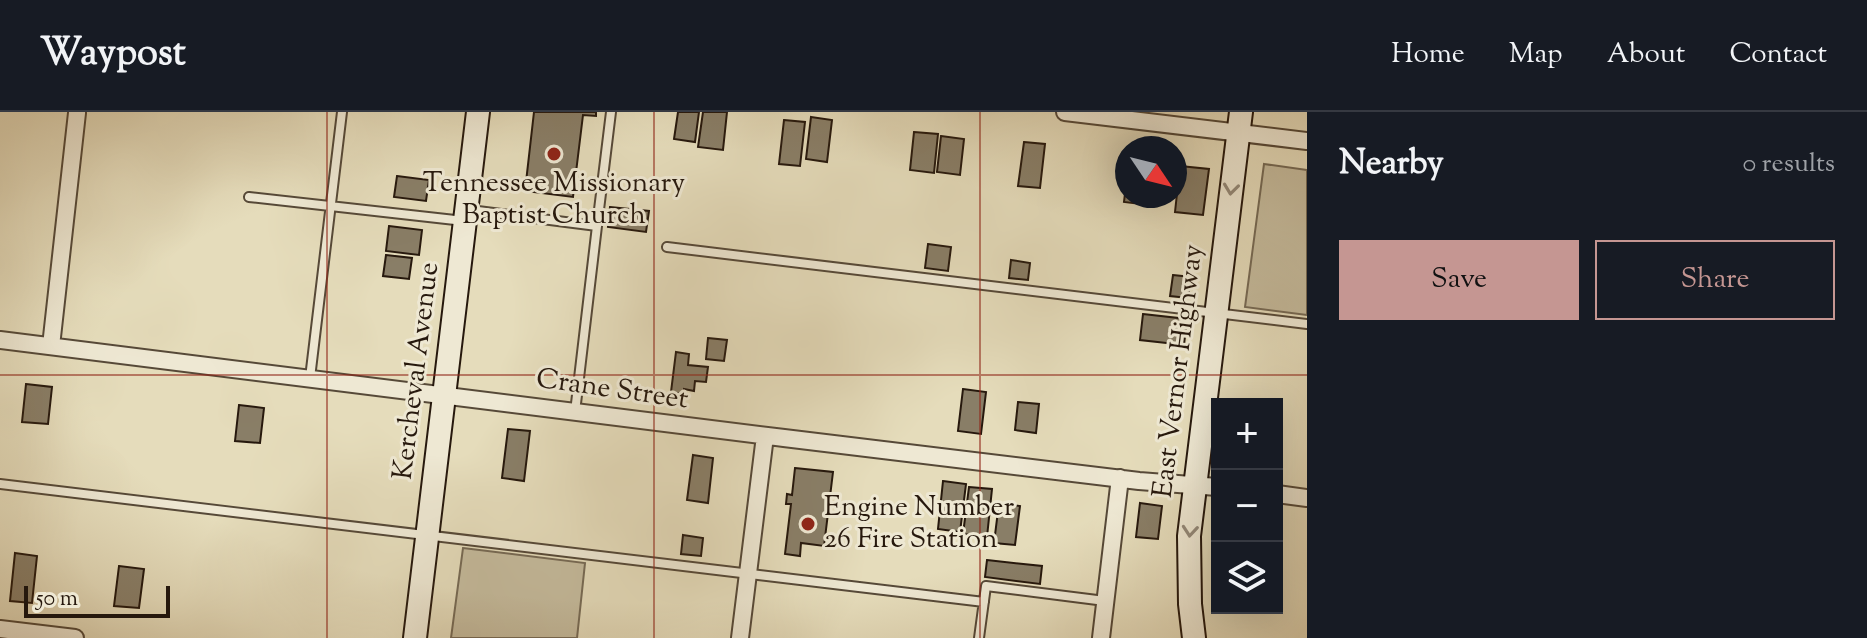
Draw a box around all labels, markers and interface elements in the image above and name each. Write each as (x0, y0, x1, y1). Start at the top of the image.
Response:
text: Waypost (40, 28, 186, 82)
text: Home (1391, 35, 1465, 75)
text: Map (1509, 35, 1563, 75)
text: About (1607, 35, 1685, 75)
text: Contact (1729, 35, 1827, 75)
north arrow (1115, 136, 1187, 208)
text: Nearby (1339, 140, 1444, 189)
marker: Tennessee Missionary Baptist Church (545, 145, 563, 163)
text: 0 results (1743, 146, 1835, 183)
place label: Tennessee Missionary Baptist Church (423, 164, 685, 236)
one-way arrow (1223, 183, 1240, 196)
button: Save (1339, 240, 1579, 320)
button: Share (1595, 240, 1835, 320)
street label: East Vernor Highway (1144, 242, 1214, 500)
street label: Kercheval Avenue (384, 260, 450, 482)
street label: Crane Street (533, 360, 691, 421)
map controls (1211, 398, 1283, 614)
button: + (1211, 398, 1283, 470)
button: − (1211, 470, 1283, 542)
place label: Engine Number 26 Fire Station (824, 488, 1015, 560)
marker: Engine Number 26 Fire Station (799, 515, 817, 533)
one-way arrow (1182, 525, 1199, 538)
button: layers (1211, 542, 1283, 614)
scale bar (24, 582, 170, 618)
text: 50 m (36, 584, 78, 616)

